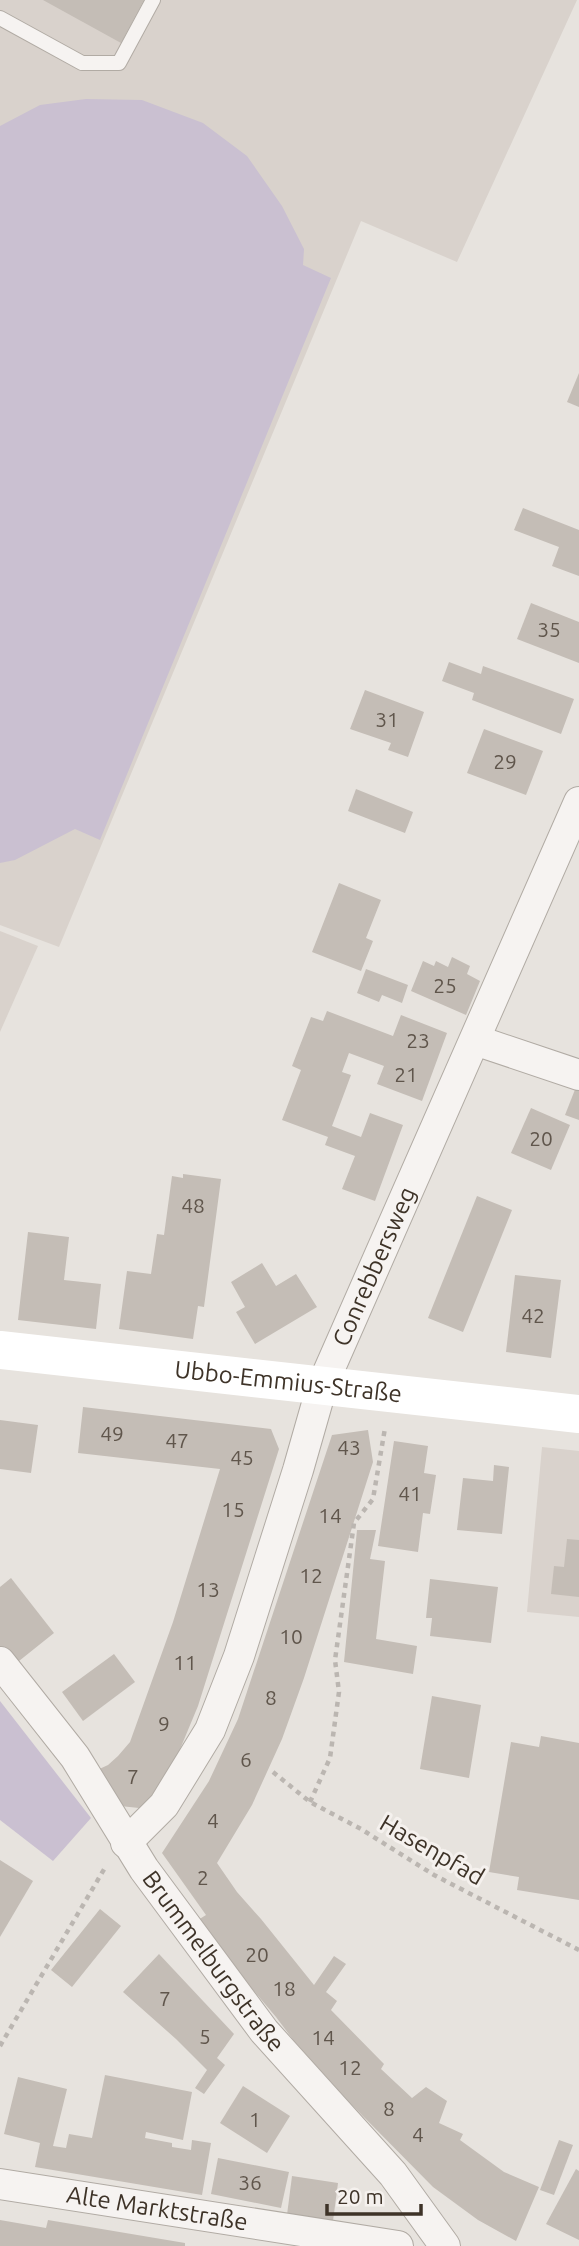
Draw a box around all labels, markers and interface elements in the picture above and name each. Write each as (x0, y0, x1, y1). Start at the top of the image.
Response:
house number: 35 (537, 617, 561, 641)
house number: 31 (375, 707, 399, 731)
house number: 29 (493, 749, 517, 773)
house number: 25 (433, 973, 457, 997)
house number: 23 (406, 1028, 430, 1052)
house number: 21 (394, 1062, 418, 1086)
house number: 20 (529, 1126, 553, 1150)
street label: Conrebbersweg (327, 1183, 421, 1350)
house number: 48 (181, 1193, 205, 1217)
house number: 42 (521, 1303, 545, 1327)
street label: Ubbo-Emmius-Straße (173, 1355, 403, 1407)
house number: 49 (100, 1421, 124, 1445)
house number: 47 (165, 1428, 189, 1452)
house number: 43 (337, 1435, 361, 1459)
house number: 45 (230, 1445, 254, 1469)
house number: 41 (398, 1481, 422, 1505)
house number: 15 (221, 1497, 245, 1521)
house number: 14 (318, 1503, 342, 1527)
house number: 12 (299, 1563, 323, 1587)
house number: 13 (196, 1577, 220, 1601)
house number: 10 (279, 1624, 303, 1648)
house number: 11 (173, 1650, 197, 1674)
house number: 8 (265, 1685, 277, 1709)
house number: 9 (158, 1711, 170, 1735)
house number: 6 (240, 1747, 252, 1771)
house number: 7 (127, 1764, 139, 1788)
house number: 4 (207, 1808, 219, 1832)
street label: Hasenpfad (375, 1809, 489, 1890)
house number: 2 (197, 1865, 209, 1889)
street label: Brummelburgstraße (137, 1866, 290, 2057)
house number: 20 (245, 1942, 269, 1966)
house number: 18 (272, 1976, 296, 2000)
house number: 7 (159, 1986, 171, 2010)
house number: 5 (199, 2024, 211, 2048)
house number: 14 (311, 2025, 335, 2049)
house number: 12 (338, 2055, 362, 2079)
house number: 8 (383, 2096, 395, 2120)
house number: 1 (249, 2107, 261, 2131)
house number: 4 (412, 2122, 424, 2146)
house number: 36 (238, 2170, 262, 2194)
scale bar (327, 2172, 421, 2216)
street label: Alte Marktstraße (65, 2181, 250, 2235)
text: 20 m (337, 2184, 384, 2208)

